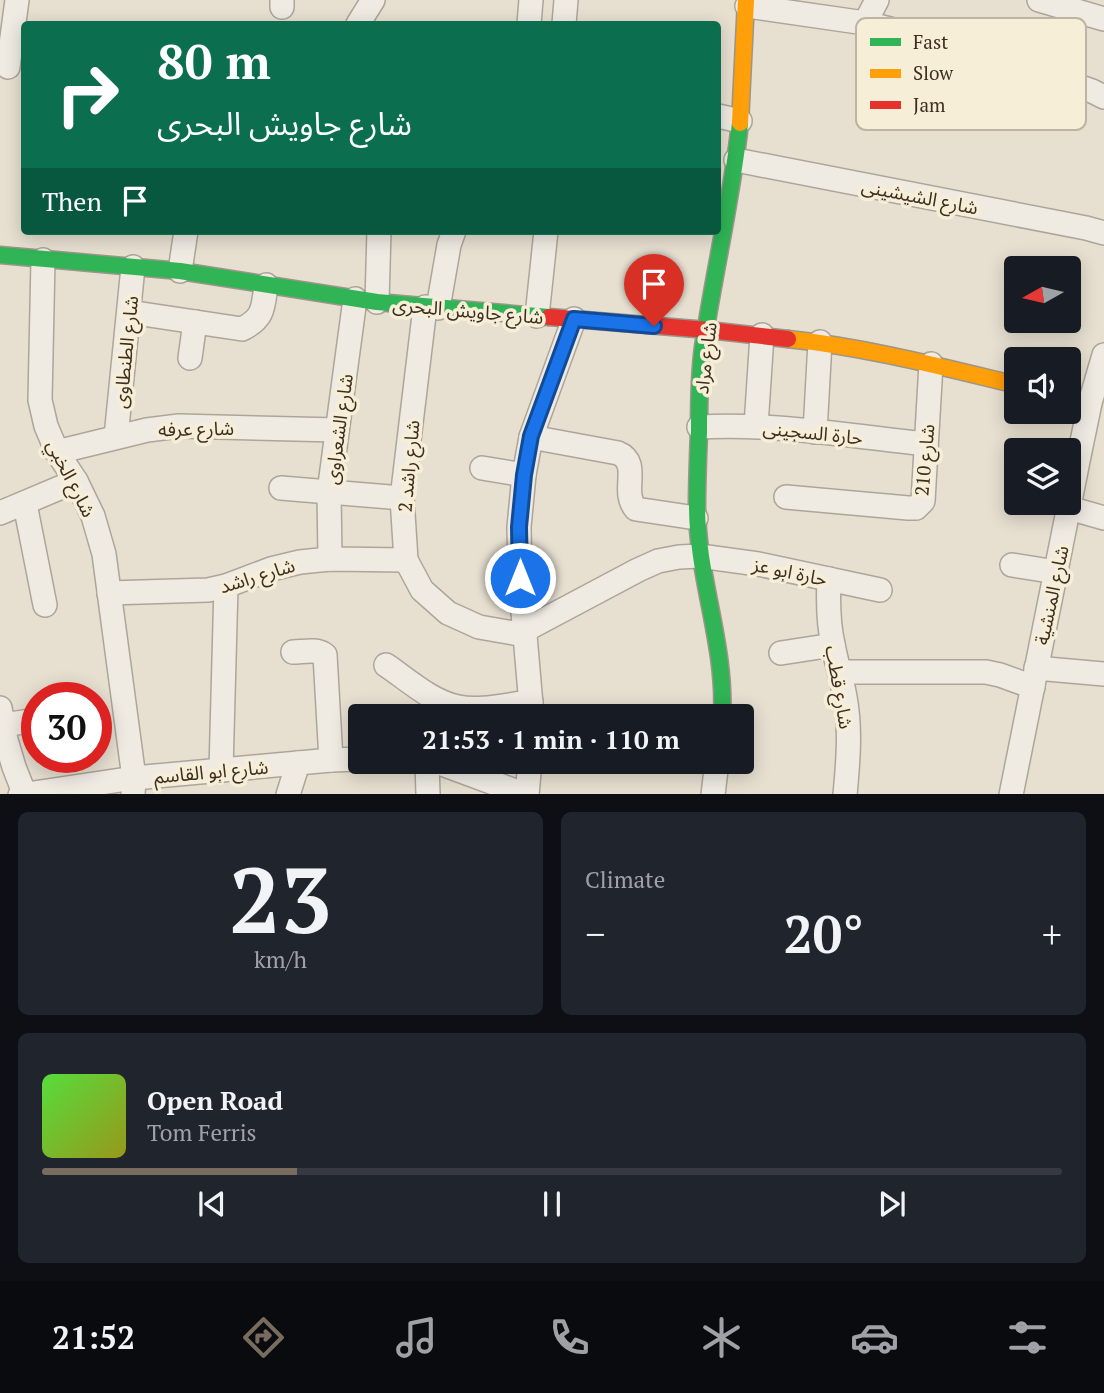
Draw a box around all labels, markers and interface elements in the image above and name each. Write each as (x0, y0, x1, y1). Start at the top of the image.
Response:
legend (856, 18, 1086, 130)
text: 80 m (157, 28, 271, 93)
text: Fast (913, 29, 948, 54)
icon: right (42, 49, 133, 140)
text: Slow (913, 60, 954, 85)
text: Jam (913, 92, 946, 117)
text: شارع جاويش البحرى (157, 102, 412, 144)
street label: شارع الشيشينى (859, 172, 980, 222)
icon: arrive (116, 182, 154, 220)
text: Then (42, 184, 102, 218)
pin (624, 254, 684, 326)
north arrow (1004, 256, 1082, 332)
map controls (1004, 256, 1081, 515)
icon: arrive (635, 265, 673, 303)
street label: شارع جاويش البحرى (391, 291, 544, 331)
street label: شارع الطنطاوى (107, 294, 145, 410)
street label: شارع مراد (688, 321, 724, 396)
button: sound (1004, 347, 1081, 424)
street label: شارع الشعراوى (318, 372, 360, 486)
street label: حارة السجينى (762, 414, 864, 450)
street label: شارع عرفه (158, 415, 234, 443)
street label: شارع راشد 2 (392, 419, 426, 513)
street label: شارع 210 (908, 423, 942, 497)
street label: شارع الخبي (39, 435, 102, 523)
button: layers (1004, 438, 1081, 515)
position arrow (483, 541, 557, 615)
street label: شارع المنشية (1028, 543, 1076, 647)
street label: حارة ابو عز (749, 551, 830, 591)
street label: شارع راشد (216, 552, 298, 600)
street label: شارع قطب (818, 643, 860, 731)
speed limit sign: 30 (21, 682, 112, 773)
text: 21:53 · 1 min · 110 m (422, 722, 680, 756)
street label: شارع ابو القاسم (153, 754, 270, 791)
text: 23 (229, 838, 332, 959)
text: Climate (585, 864, 665, 895)
text: 20° (783, 899, 864, 968)
text: − (585, 909, 605, 959)
text: + (1042, 909, 1062, 959)
text: km/h (254, 944, 307, 975)
text: Open Road (147, 1083, 283, 1117)
text: Tom Ferris (147, 1117, 257, 1148)
icon: previous (193, 1185, 231, 1223)
icon: pause (533, 1185, 571, 1223)
icon: next (873, 1185, 911, 1223)
icon: directions (239, 1313, 288, 1362)
icon: music (392, 1313, 441, 1362)
icon: phone (545, 1313, 594, 1362)
icon: climate (697, 1313, 746, 1362)
icon: car (850, 1313, 899, 1362)
icon: filters (1003, 1313, 1052, 1362)
text: 21:52 (52, 1316, 135, 1358)

